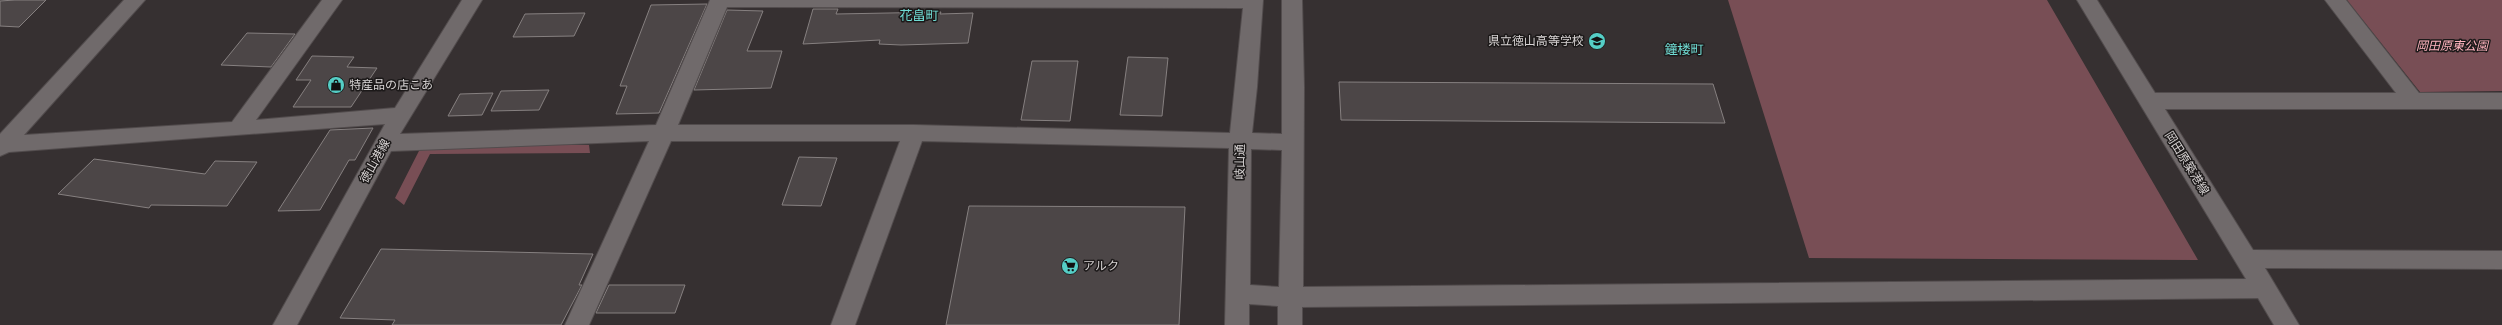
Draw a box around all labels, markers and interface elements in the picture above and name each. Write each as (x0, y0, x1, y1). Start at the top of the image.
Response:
district label: 花畠町 (899, 8, 939, 23)
school or university icon: 県立徳山高等学校 (1587, 31, 1607, 51)
place label: 県立徳山高等学校 (1488, 34, 1584, 48)
park label: 岡田原東公園 (2416, 39, 2490, 53)
district label: 鐘楼町 (1664, 42, 1704, 57)
shop icon: 特産品の店こあ (326, 75, 346, 95)
place label: 特産品の店こあ (349, 78, 433, 92)
street label: 岡田原築港線 (2162, 129, 2212, 197)
street label: 徳山港線 (357, 137, 393, 185)
street label: 岐山通 (1233, 144, 1247, 180)
supermarket icon: アルク (1060, 256, 1080, 276)
place label: アルク (1083, 259, 1119, 273)

